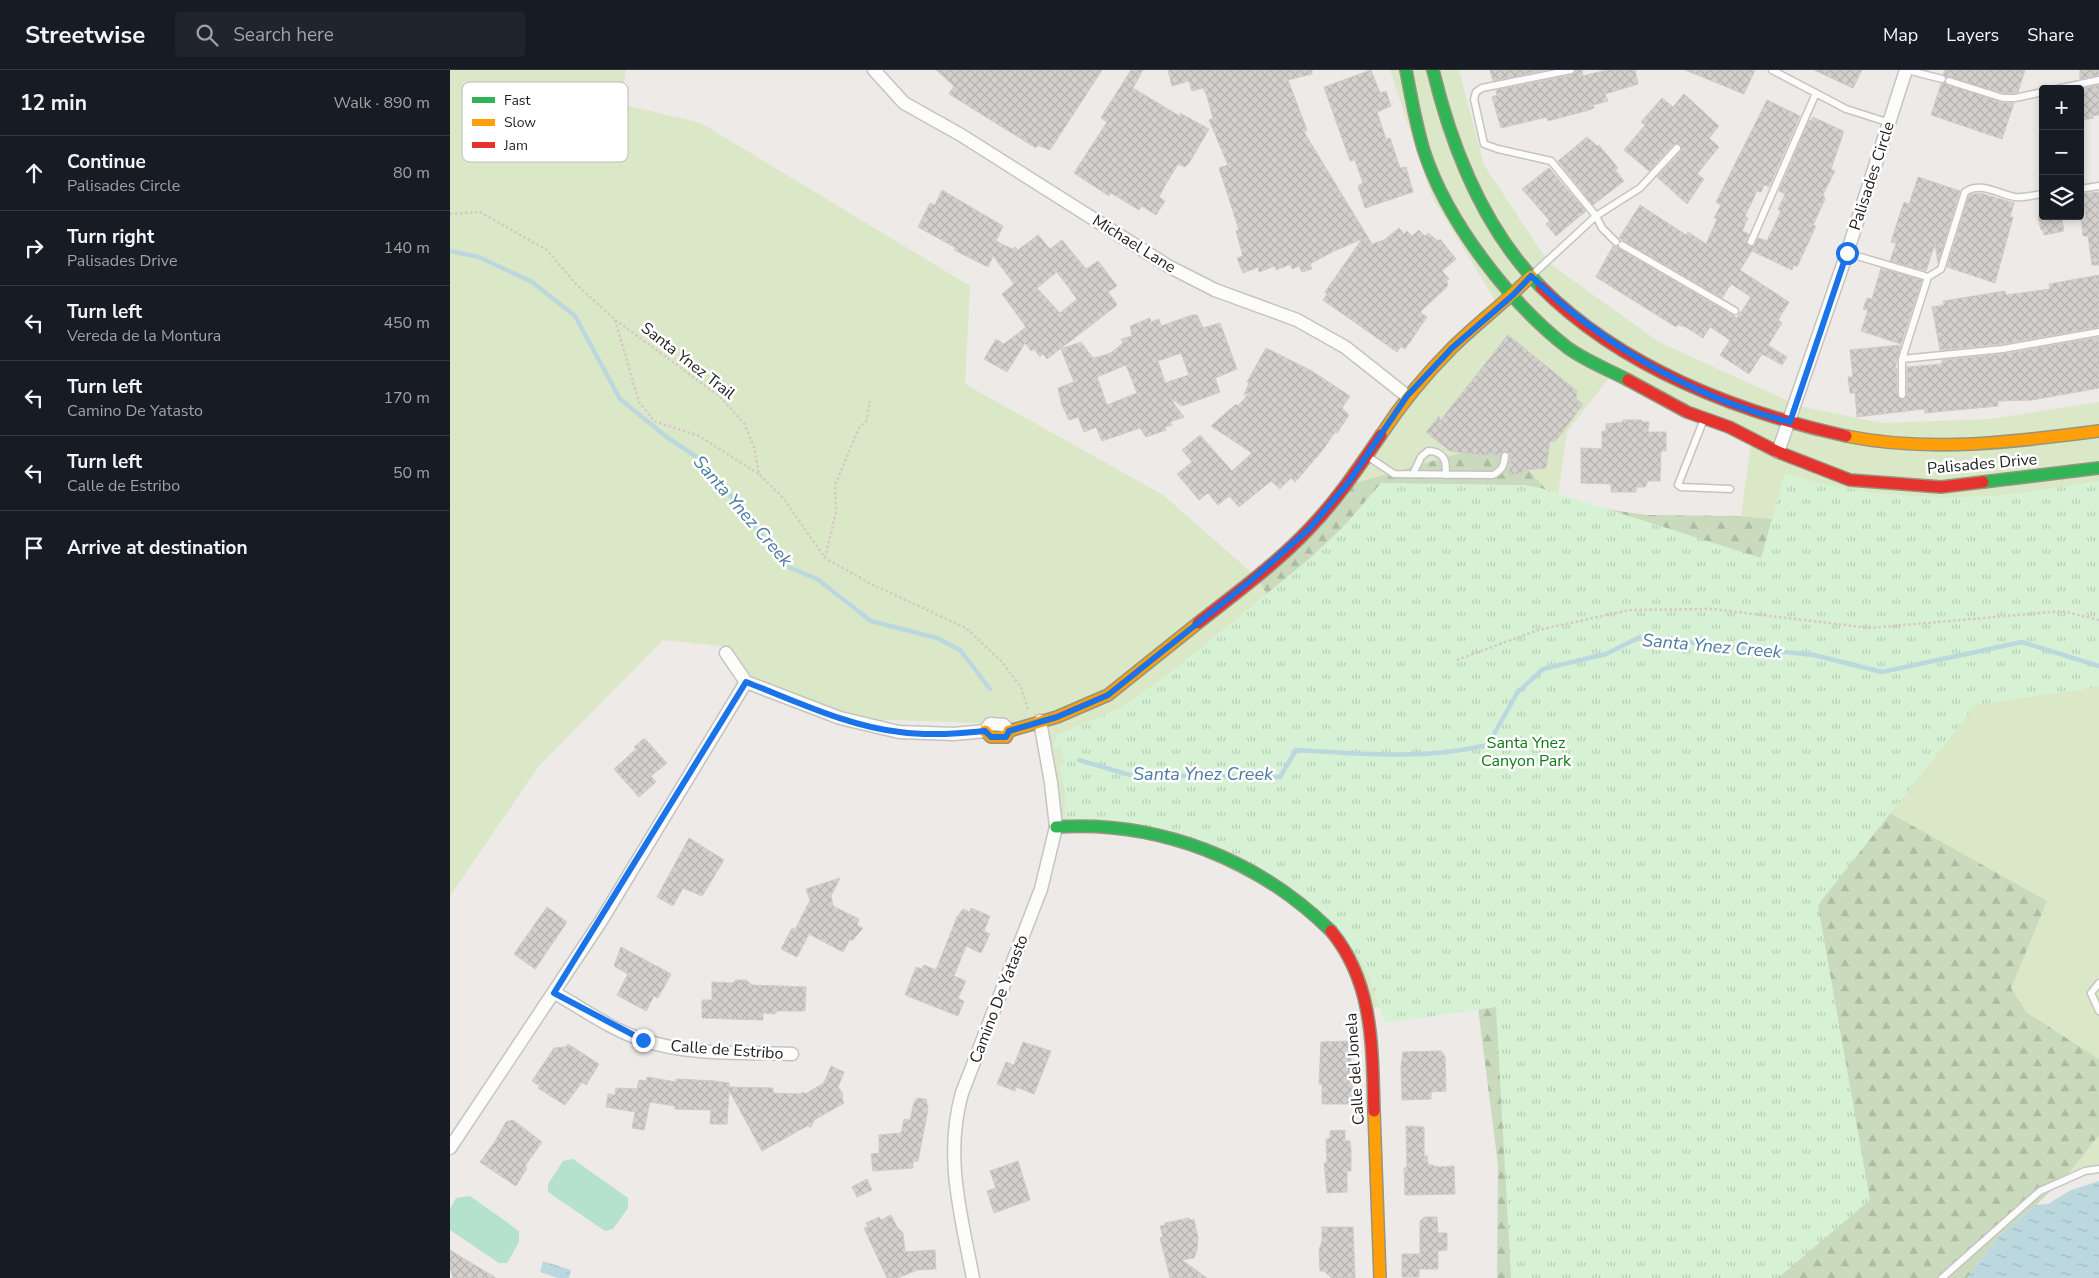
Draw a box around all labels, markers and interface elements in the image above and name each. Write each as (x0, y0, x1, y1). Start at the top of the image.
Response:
search box (175, 12, 525, 57)
text: Streetwise (25, 19, 145, 51)
icon: search (193, 21, 221, 49)
text: Search here (233, 22, 334, 48)
text: Map (1883, 23, 1918, 47)
text: Layers (1946, 23, 1999, 47)
text: Share (2027, 23, 2074, 47)
legend (462, 82, 628, 162)
map controls (2039, 85, 2084, 220)
button: + (2039, 85, 2084, 130)
text: 12 min (20, 89, 87, 117)
text: Fast (504, 91, 530, 110)
text: Walk · 890 m (334, 92, 430, 114)
text: Slow (504, 113, 536, 132)
street label: Palisades Circle (1844, 119, 1900, 233)
button: − (2039, 130, 2084, 175)
text: Jam (503, 136, 528, 155)
text: Continue (67, 149, 146, 175)
icon: ahead (20, 159, 48, 187)
text: 80 m (393, 162, 430, 184)
text: Palisades Circle (67, 175, 180, 197)
button: layers (2039, 175, 2084, 220)
street label: Michael Lane (1088, 210, 1180, 278)
text: Turn right (67, 224, 154, 250)
icon: right (20, 234, 48, 262)
text: 140 m (383, 237, 430, 259)
route start (1836, 242, 1859, 265)
text: Palisades Drive (67, 250, 177, 272)
text: Turn left (67, 299, 142, 325)
icon: left (20, 309, 48, 337)
text: 450 m (383, 312, 430, 334)
street label: Santa Ynez Trail (636, 317, 740, 405)
text: Vereda de la Montura (67, 325, 221, 347)
text: Turn left (67, 374, 142, 400)
icon: left (20, 384, 48, 412)
text: 170 m (383, 387, 430, 409)
text: Camino De Yatasto (67, 400, 203, 422)
street label: Palisades Drive (1926, 448, 2038, 480)
text: Turn left (67, 449, 142, 475)
water label: Santa Ynez Creek (688, 450, 799, 572)
icon: left (20, 459, 48, 487)
text: 50 m (393, 462, 430, 484)
text: Calle de Estribo (67, 475, 180, 497)
icon: arrive (20, 534, 48, 562)
text: Arrive at destination (67, 535, 248, 561)
water label: Santa Ynez Creek (1641, 628, 1784, 664)
park label: Santa Ynez Canyon Park (1481, 732, 1572, 772)
water label: Santa Ynez Creek (1133, 762, 1274, 786)
street label: Camino De Yatasto (964, 932, 1034, 1066)
street label: Calle del Jonela (1340, 1012, 1370, 1126)
route end (632, 1029, 655, 1052)
street label: Calle de Estribo (670, 1035, 784, 1065)

